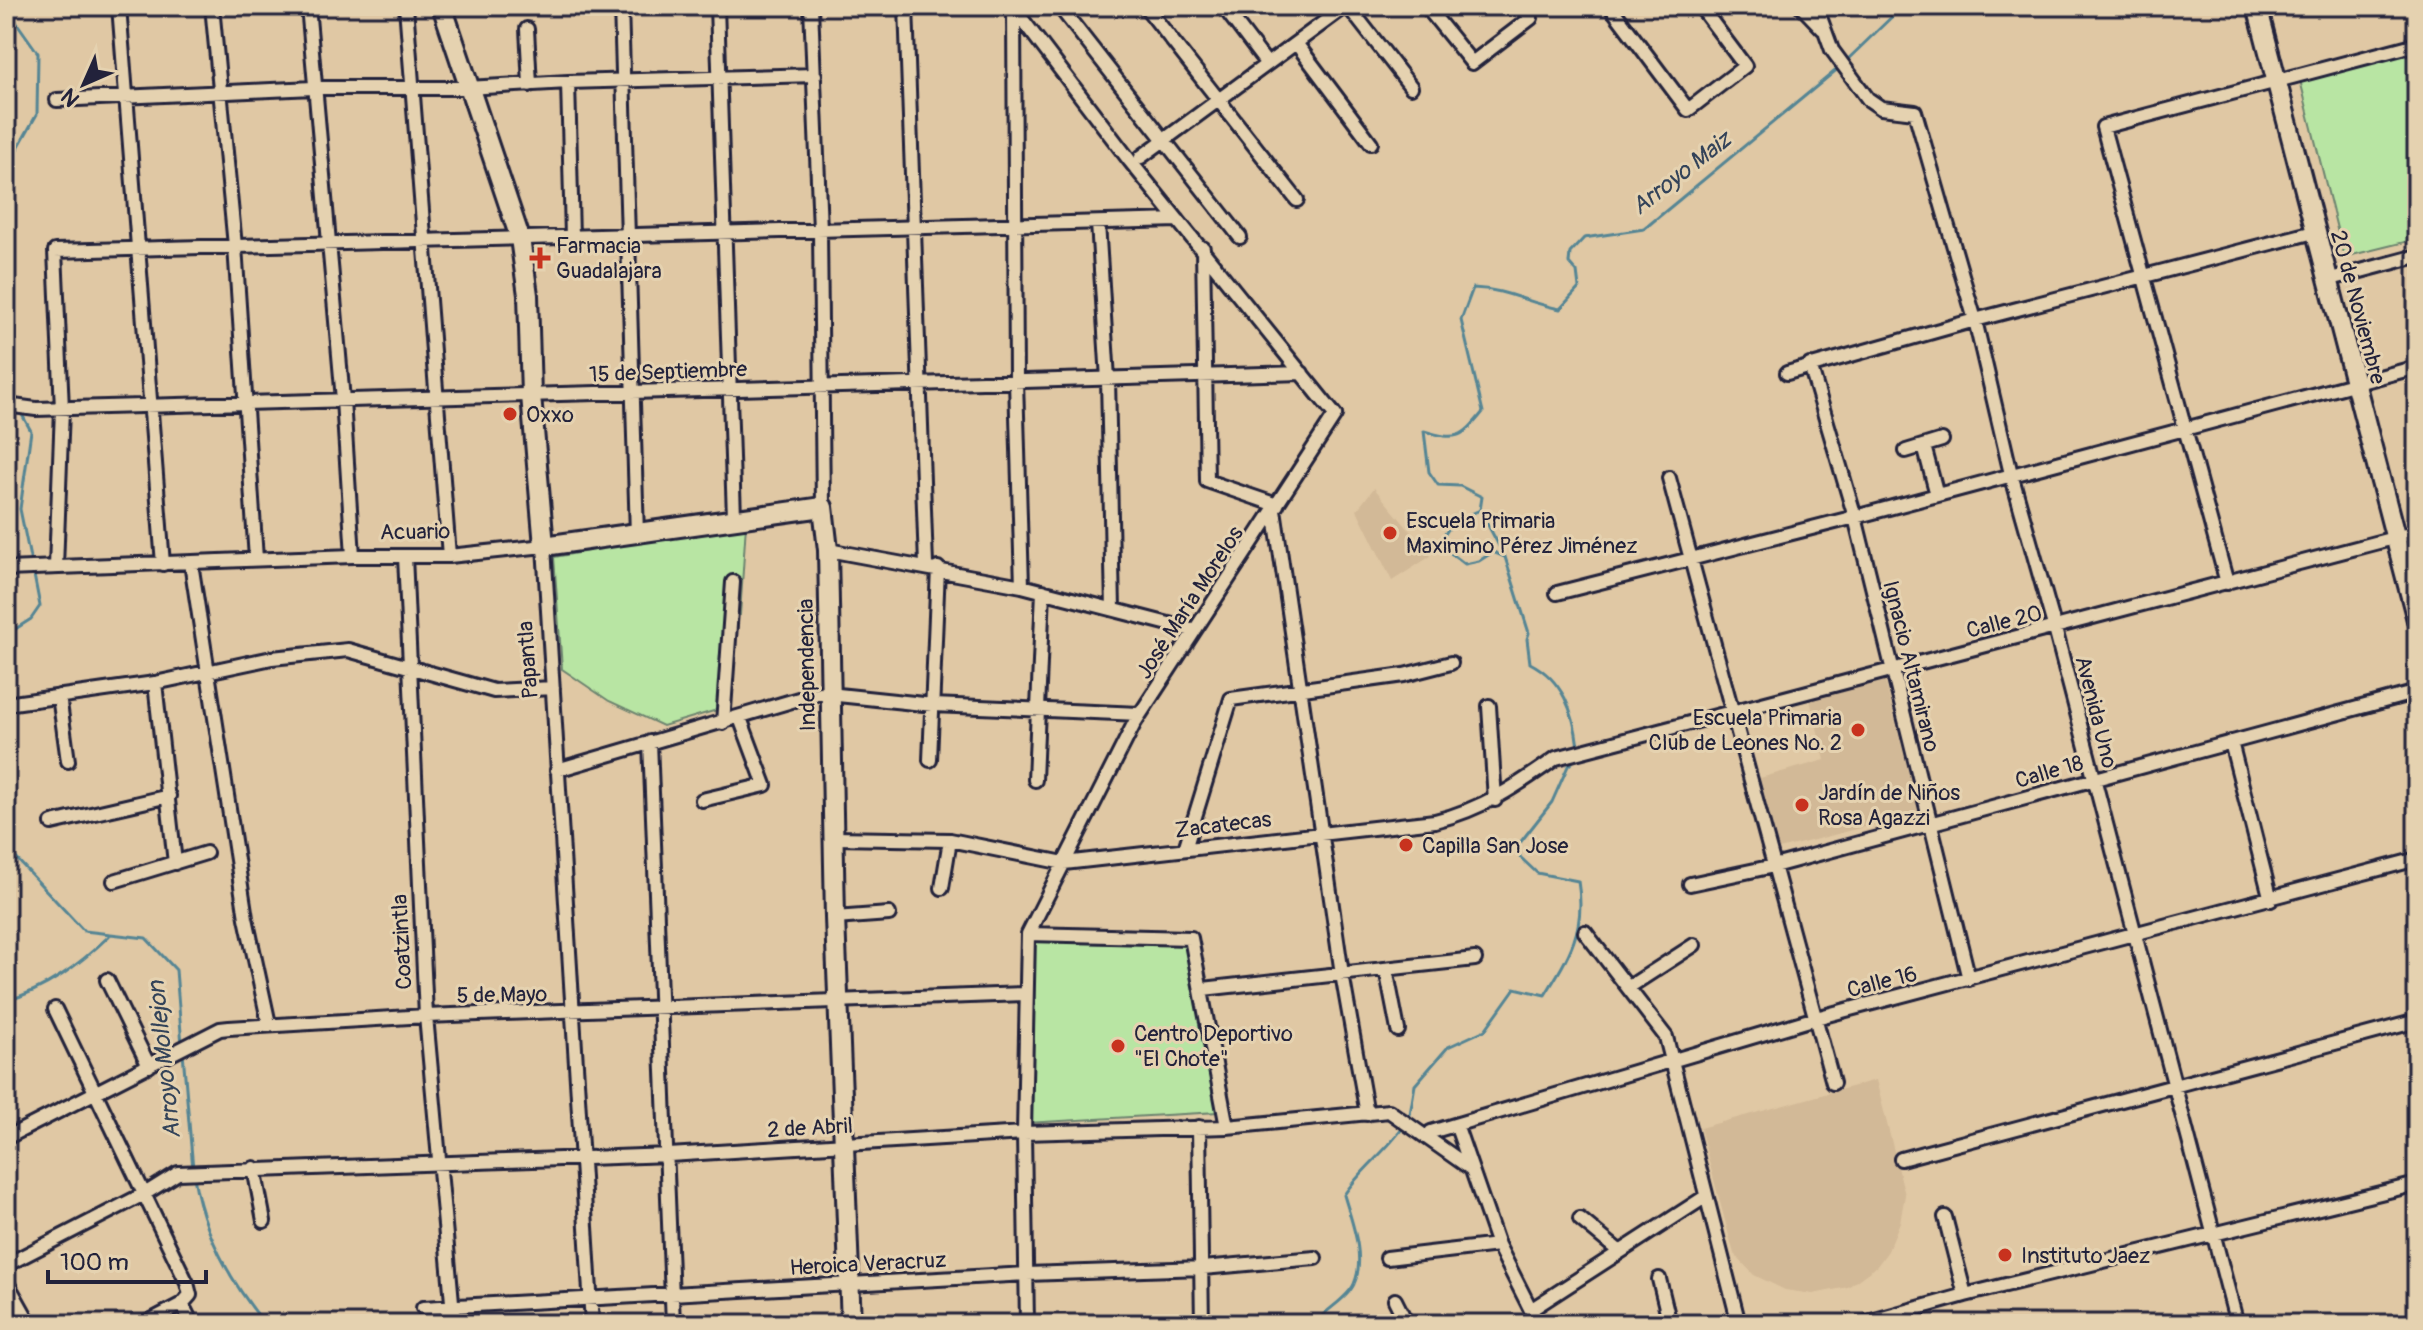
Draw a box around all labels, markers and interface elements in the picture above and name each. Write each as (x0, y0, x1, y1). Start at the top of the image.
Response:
north arrow (44, 44, 124, 124)
text: N (55, 82, 86, 113)
water label: Arroyo Maiz (1626, 123, 1740, 221)
street label: 20 de Noviembre (2324, 227, 2392, 388)
place label: Farmacia Guadalajara (556, 232, 662, 285)
marker: Farmacia Guadalajara (531, 249, 549, 267)
street label: 15 de Septiembre (589, 355, 748, 389)
place label: Oxxo (526, 401, 574, 429)
marker: Oxxo (501, 405, 519, 423)
place label: Escuela Primaria Maximino Pérez Jiménez (1406, 507, 1637, 560)
street label: Acuario (380, 517, 451, 547)
street label: José María Morelos (1130, 521, 1250, 684)
marker: Escuela Primaria Maximino Pérez Jiménez (1381, 524, 1399, 542)
street label: Ignacio Altamirano (1876, 578, 1946, 755)
street label: Independencia (792, 598, 822, 732)
street label: Calle 20 (1963, 599, 2045, 645)
street label: Papantla (511, 620, 545, 700)
street label: Avenida Uno (2069, 653, 2124, 771)
place label: Escuela Primaria Club de Leones No. 2 (1649, 704, 1842, 757)
marker: Escuela Primaria Club de Leones No. 2 (1849, 721, 1867, 739)
street label: Calle 18 (2012, 749, 2087, 795)
place label: Jardín de Niños Rosa Agazzi (1818, 779, 1960, 832)
marker: Jardín de Niños Rosa Agazzi (1793, 796, 1811, 814)
street label: Zacatecas (1173, 805, 1273, 845)
place label: Capilla San Jose (1422, 832, 1568, 860)
marker: Capilla San Jose (1397, 836, 1415, 854)
street label: Coatzintla (386, 894, 418, 990)
street label: Calle 16 (1844, 960, 1920, 1004)
water label: Arroyo Mollejon (142, 978, 187, 1140)
street label: 5 de Mayo (456, 980, 548, 1010)
place label: Centro Deportivo "El Chote" (1134, 1020, 1293, 1073)
marker: Centro Deportivo "El Chote" (1109, 1037, 1127, 1055)
street label: 2 de Abril (766, 1112, 854, 1144)
scale bar (48, 1234, 206, 1284)
place label: Instituto Jaez (2021, 1242, 2150, 1270)
street label: Heroica Veracruz (789, 1246, 947, 1282)
marker: Instituto Jaez (1996, 1246, 2014, 1264)
text: 100 m (60, 1248, 129, 1277)

